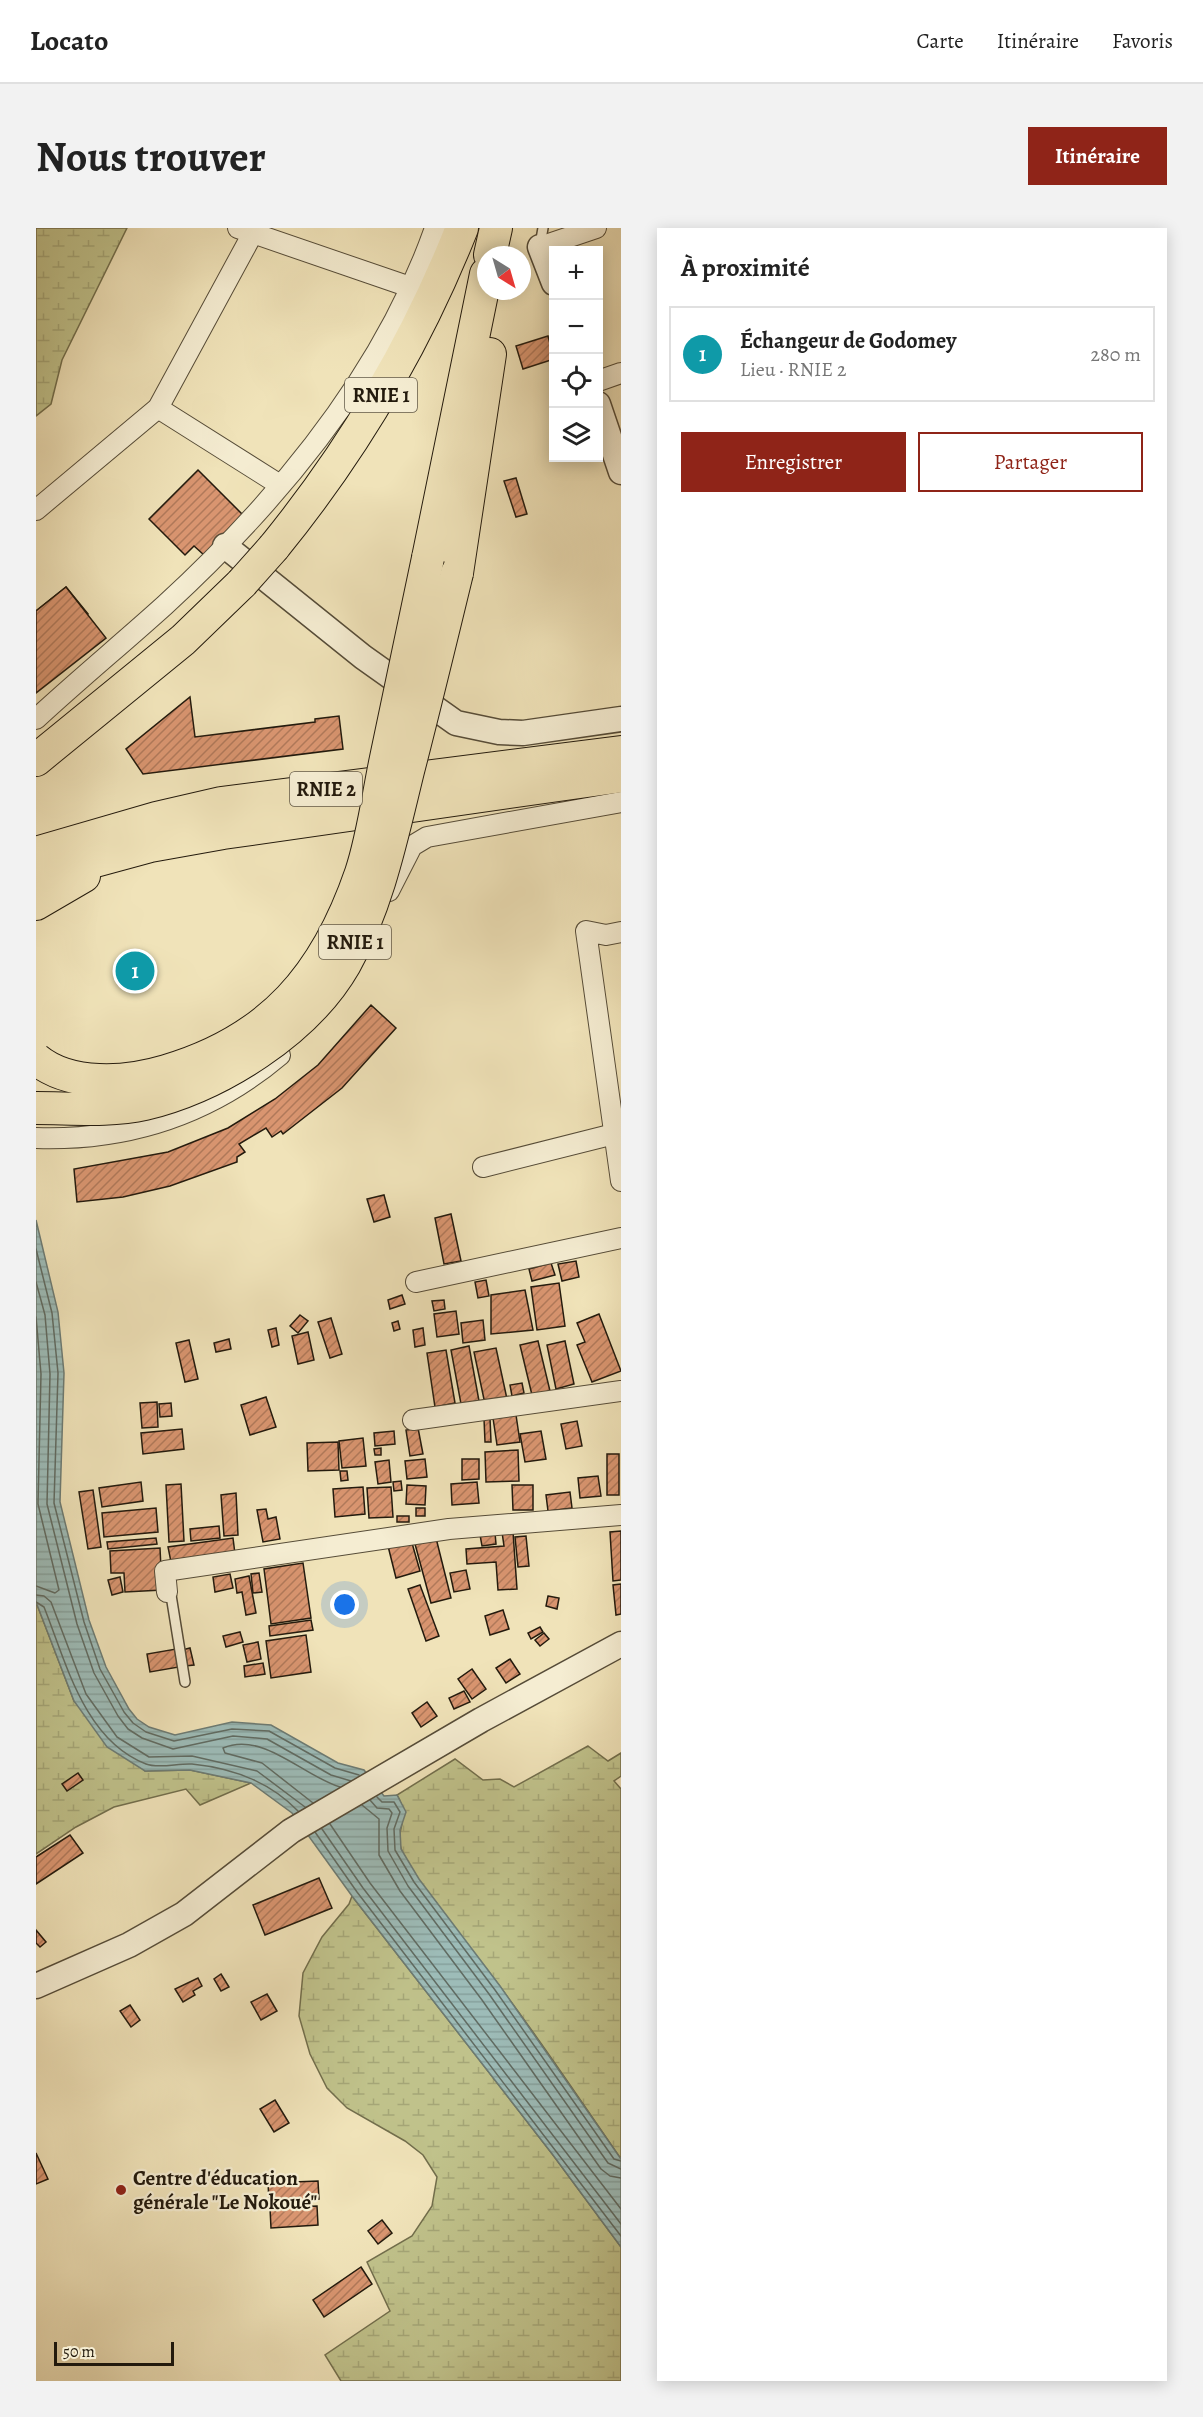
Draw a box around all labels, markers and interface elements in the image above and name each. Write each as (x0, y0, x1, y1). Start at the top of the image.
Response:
text: Locato (30, 22, 108, 60)
text: Carte (916, 27, 964, 55)
text: Itinéraire (997, 27, 1079, 55)
text: Favoris (1112, 27, 1173, 55)
button: Itinéraire (1028, 127, 1167, 185)
text: Nous trouver (36, 128, 266, 185)
north arrow (477, 246, 531, 300)
map controls (549, 246, 603, 462)
button: + (549, 246, 603, 300)
text: À proximité (681, 250, 810, 285)
button: − (549, 300, 603, 354)
text: Échangeur de Godomey (740, 326, 956, 356)
text: 1 (699, 341, 706, 368)
text: 280 m (1091, 341, 1141, 368)
button: locate (549, 354, 603, 408)
text: Lieu · RNIE 2 (740, 356, 847, 383)
road number: RNIE 1 (345, 378, 417, 412)
button: layers (549, 408, 603, 462)
button: Enregistrer (681, 432, 906, 492)
button: Partager (918, 432, 1143, 492)
road number: RNIE 2 (290, 772, 362, 806)
road number: RNIE 1 (319, 925, 391, 959)
pin: 1 (116, 948, 154, 994)
your location (330, 1590, 359, 1619)
place label: Centre d'éducation générale "Le Nokoué" (133, 2164, 317, 2216)
marker: Centre d'éducation générale "Le Nokoué" (114, 2183, 128, 2197)
scale bar (54, 2339, 174, 2366)
text: 50 m (63, 2341, 95, 2363)

